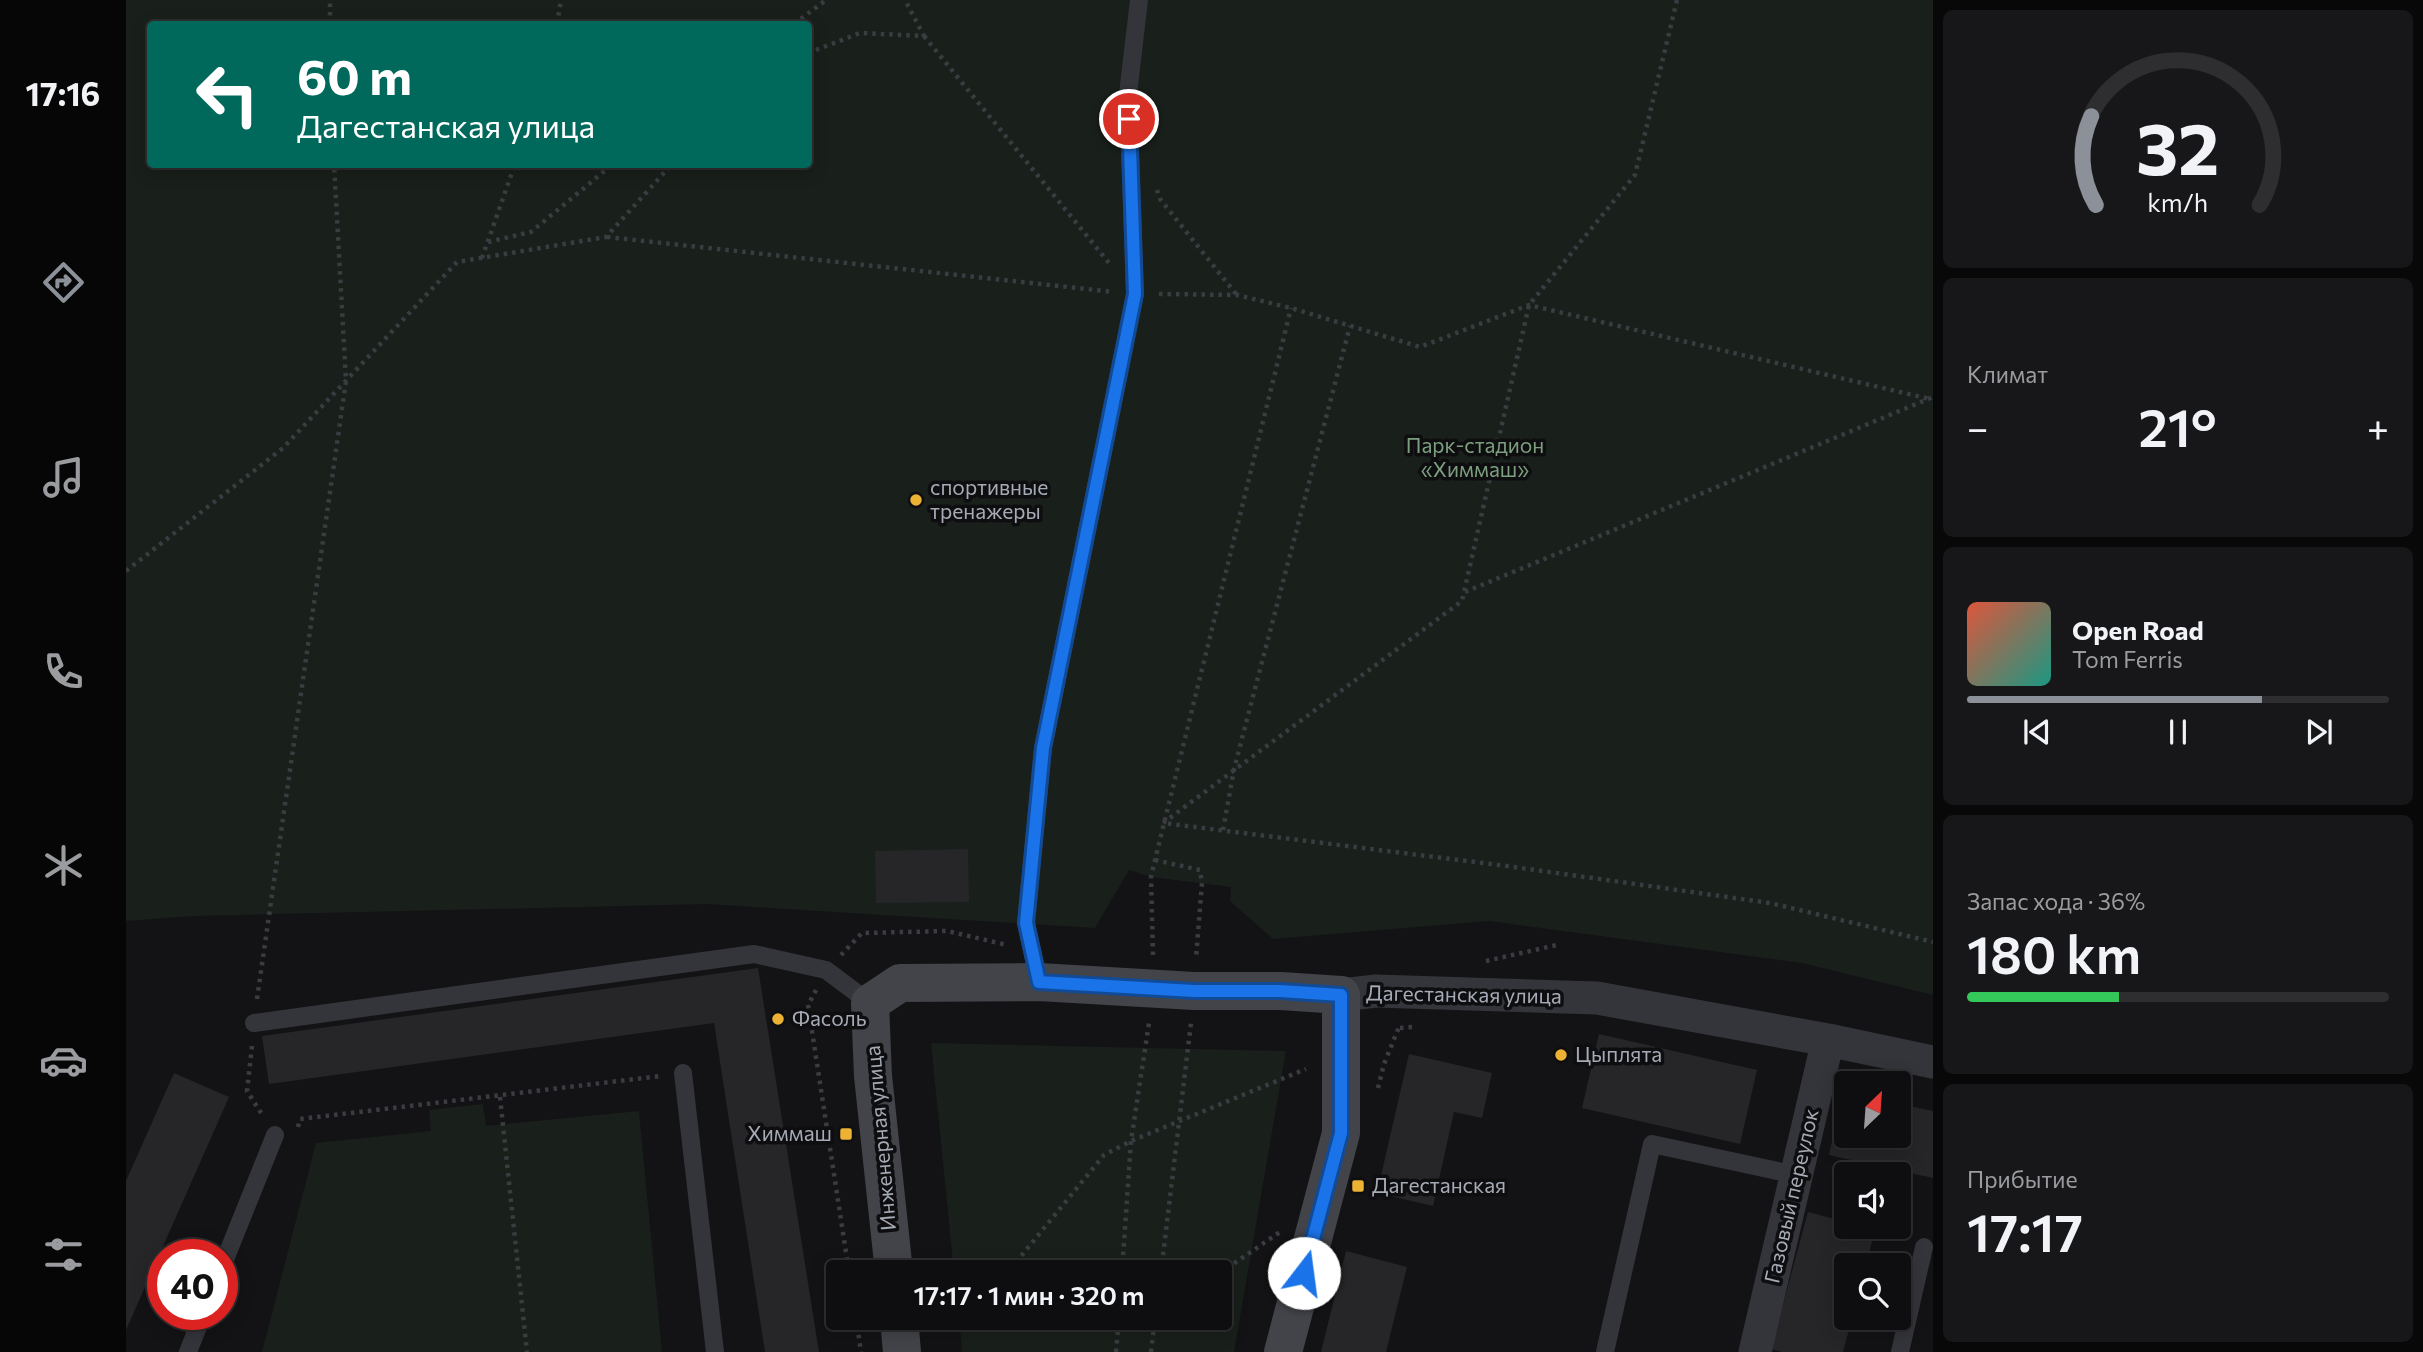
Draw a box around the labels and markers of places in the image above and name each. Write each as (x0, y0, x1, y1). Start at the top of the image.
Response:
pin (1099, 89, 1159, 149)
place label: спортивные тренажеры (930, 474, 1048, 523)
marker: спортивные тренажеры (908, 492, 924, 508)
place label: Фасоль (792, 1005, 867, 1030)
marker: Фасоль (770, 1011, 786, 1027)
place label: Цыплята (1575, 1041, 1662, 1066)
marker: Цыплята (1553, 1047, 1569, 1063)
place label: Химмаш (747, 1120, 832, 1145)
marker: Химмаш (838, 1126, 854, 1142)
place label: Дагестанская (1372, 1172, 1506, 1197)
marker: Дагестанская (1350, 1178, 1366, 1194)

